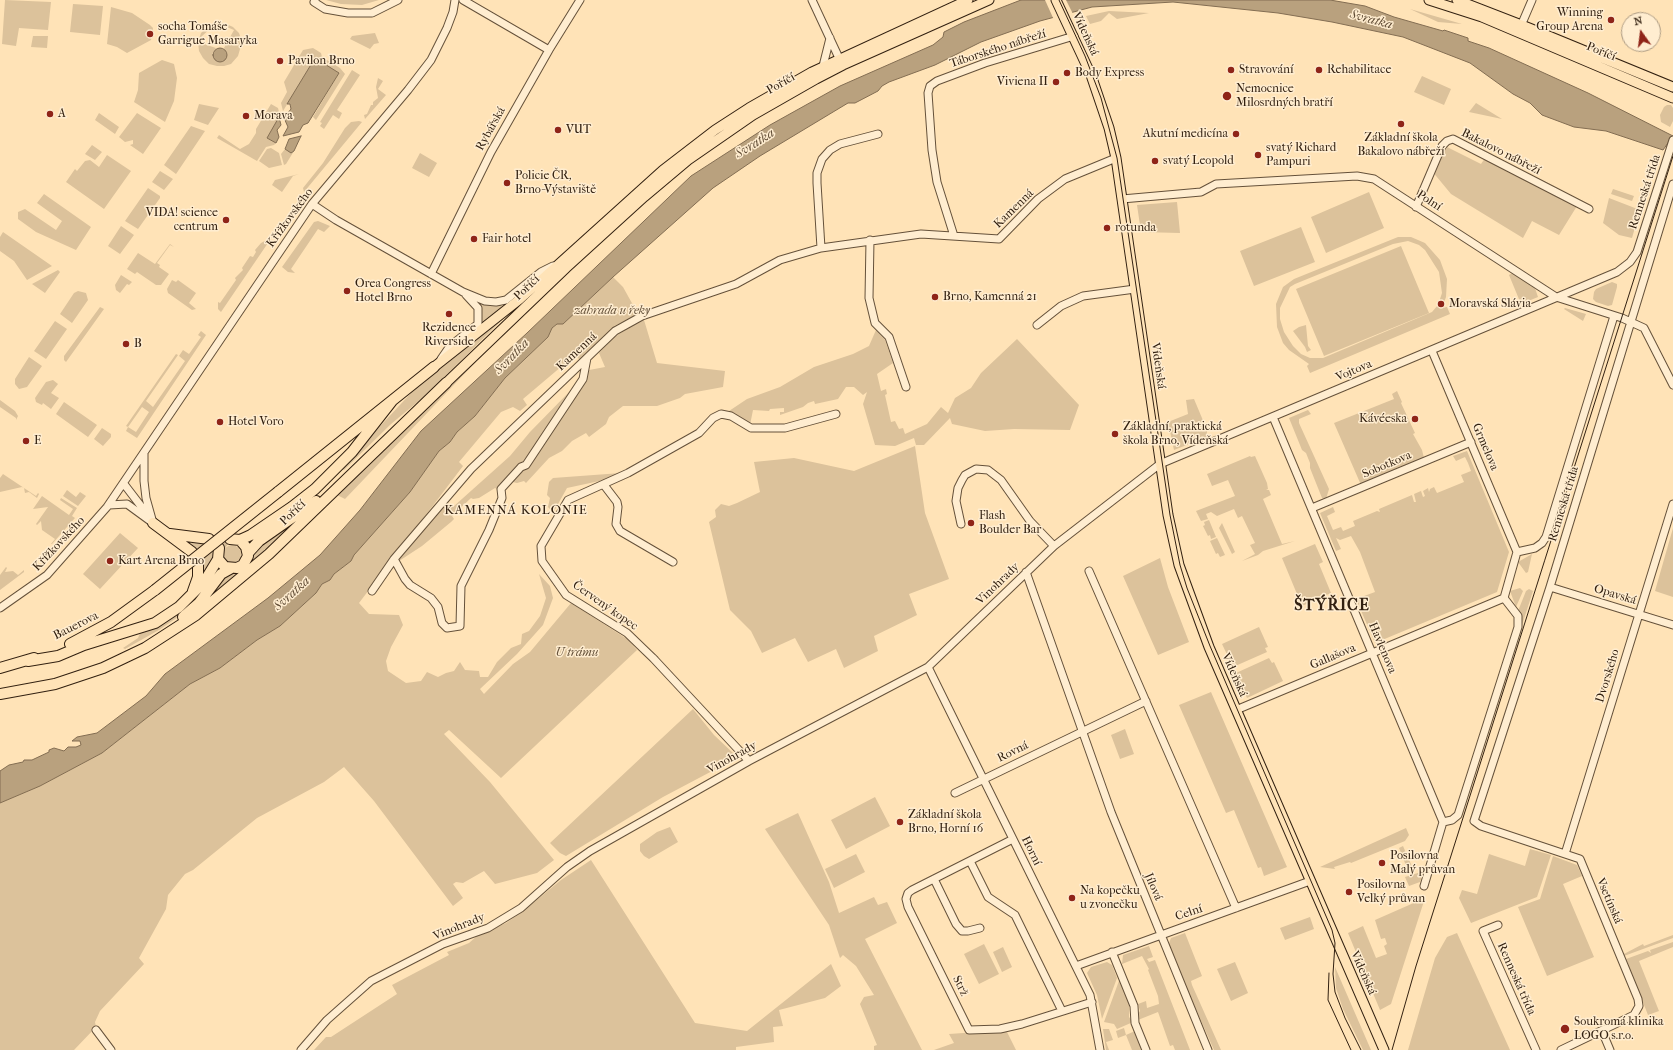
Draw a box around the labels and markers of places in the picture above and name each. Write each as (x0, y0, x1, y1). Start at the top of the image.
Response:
place label: Winning Group Arena (1536, 6, 1603, 34)
marker: Winning Group Arena (1606, 15, 1616, 25)
place label: socha Tomáše Garrigue Masaryka (158, 20, 257, 48)
marker: socha Tomáše Garrigue Masaryka (145, 29, 155, 39)
place label: Pavilon Brno (288, 54, 355, 68)
marker: Pavilon Brno (275, 56, 285, 66)
place label: Stravování (1239, 63, 1293, 77)
place label: Rehabilitace (1327, 63, 1391, 77)
marker: Stravování (1226, 65, 1236, 75)
marker: Rehabilitace (1314, 65, 1324, 75)
place label: Body Express (1075, 66, 1144, 80)
marker: Body Express (1062, 68, 1072, 78)
place label: Viviena II (997, 75, 1048, 89)
marker: Viviena II (1051, 77, 1061, 87)
place label: Nemocnice Milosrdných bratří (1236, 82, 1333, 110)
marker: Nemocnice Milosrdných bratří (1221, 90, 1233, 102)
place label: A (58, 107, 66, 121)
marker: A (45, 109, 55, 119)
place label: Morava (254, 109, 293, 123)
marker: Morava (241, 111, 251, 121)
marker: Základní škola Bakalovo nábřeží (1396, 119, 1406, 129)
place label: VUT (566, 123, 591, 137)
marker: VUT (553, 125, 563, 135)
place label: Akutní medicína (1143, 127, 1228, 141)
marker: Akutní medicína (1231, 129, 1241, 139)
place label: Základní škola Bakalovo nábřeží (1357, 131, 1445, 159)
place label: svatý Richard Pampuri (1266, 141, 1336, 169)
marker: svatý Richard Pampuri (1253, 150, 1263, 160)
place label: svatý Leopold (1163, 154, 1234, 168)
marker: svatý Leopold (1150, 156, 1160, 166)
place label: Policie ČR, Brno-Výstaviště (515, 169, 596, 197)
marker: Policie ČR, Brno-Výstaviště (502, 178, 512, 188)
place label: VIDA! science centrum (146, 206, 218, 234)
marker: VIDA! science centrum (221, 215, 231, 225)
place label: rotunda (1115, 221, 1156, 235)
marker: rotunda (1102, 223, 1112, 233)
place label: Fair hotel (482, 232, 531, 246)
marker: Fair hotel (469, 234, 479, 244)
place label: Orea Congress Hotel Brno (355, 277, 431, 305)
marker: Orea Congress Hotel Brno (342, 286, 352, 296)
place label: Brno, Kamenná 21 (943, 290, 1037, 304)
marker: Brno, Kamenná 21 (930, 292, 940, 302)
place label: Moravská Slávia (1449, 297, 1531, 311)
marker: Moravská Slávia (1436, 299, 1446, 309)
marker: Rezidence Riverside (444, 309, 454, 319)
place label: Rezidence Riverside (422, 321, 476, 349)
place label: B (134, 337, 142, 351)
marker: B (121, 339, 131, 349)
place label: Kávéeska (1359, 412, 1407, 426)
marker: Kávéeska (1410, 414, 1420, 424)
place label: Hotel Voro (228, 415, 284, 429)
marker: Hotel Voro (215, 417, 225, 427)
place label: Základní, praktická škola Brno, Vídeňská (1123, 420, 1228, 448)
marker: Základní, praktická škola Brno, Vídeňská (1110, 429, 1120, 439)
place label: E (34, 434, 41, 448)
marker: E (21, 436, 31, 446)
place label: Flash Boulder Bar (979, 509, 1041, 537)
marker: Flash Boulder Bar (966, 518, 976, 528)
place label: Kart Arena Brno (118, 554, 204, 568)
marker: Kart Arena Brno (105, 556, 115, 566)
place label: Základní škola Brno, Horní 16 (908, 808, 983, 836)
marker: Základní škola Brno, Horní 16 (895, 817, 905, 827)
place label: Posilovna Malý průvan (1390, 849, 1455, 877)
marker: Posilovna Malý průvan (1377, 858, 1387, 868)
place label: Posilovna Velký průvan (1357, 878, 1425, 906)
place label: Na kopečku u zvonečku (1080, 884, 1140, 912)
marker: Posilovna Velký průvan (1344, 887, 1354, 897)
marker: Na kopečku u zvonečku (1067, 893, 1077, 903)
place label: Soukromá klinika LOGO s.r.o. (1574, 1015, 1664, 1043)
marker: Soukromá klinika LOGO s.r.o. (1559, 1023, 1571, 1035)

